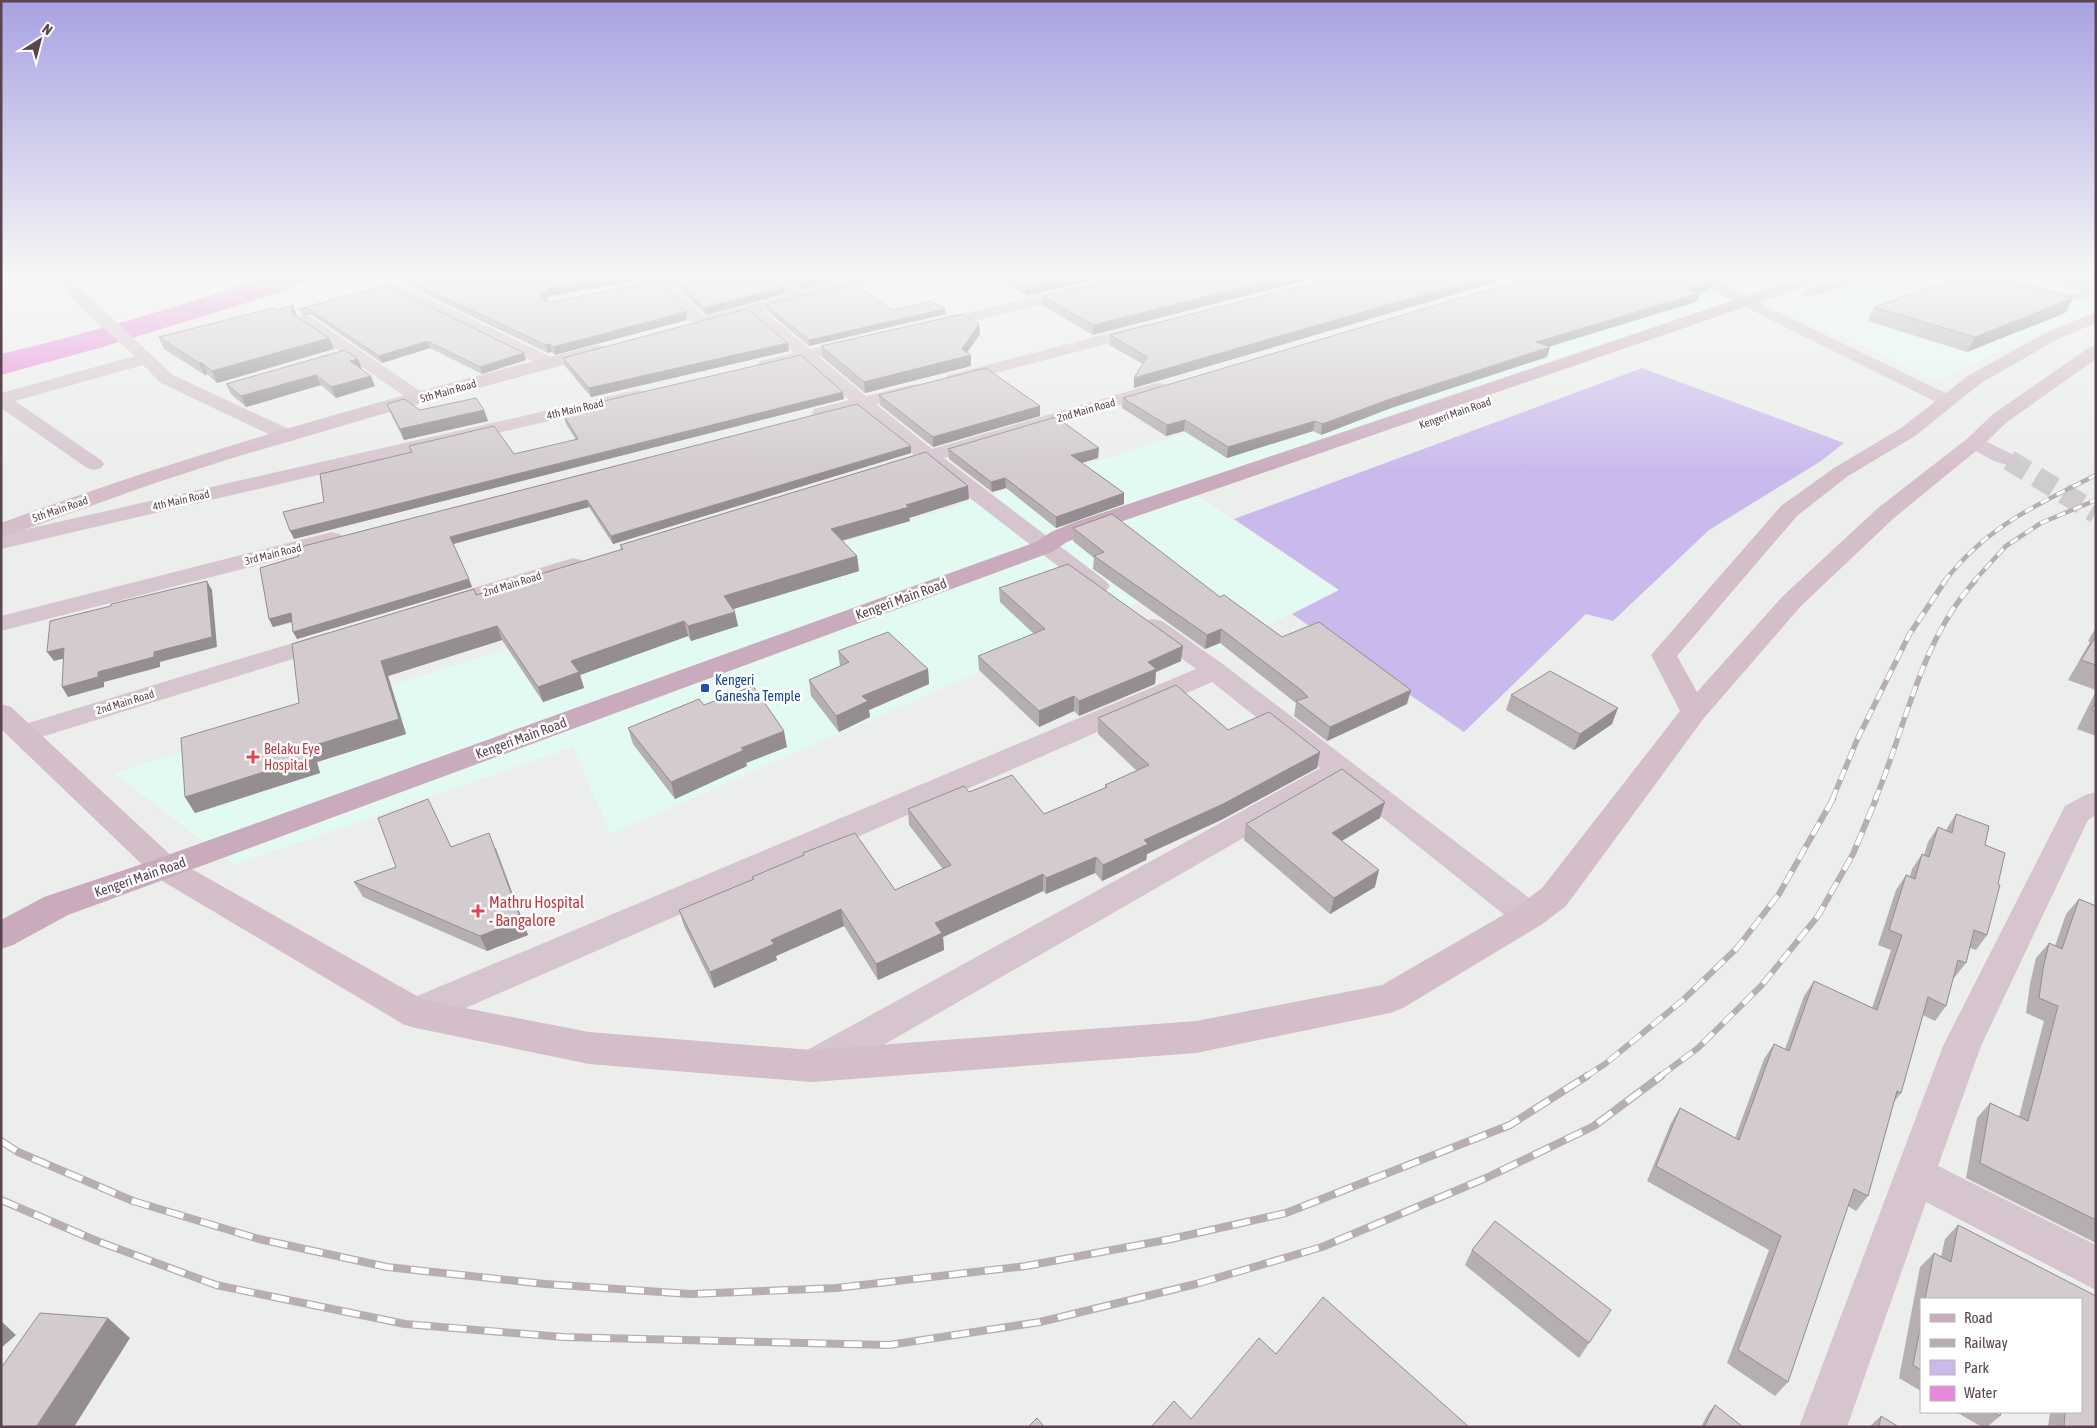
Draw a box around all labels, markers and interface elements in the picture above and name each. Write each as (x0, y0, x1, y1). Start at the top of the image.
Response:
north arrow (15, 15, 65, 65)
text: N (40, 21, 56, 38)
street label: 5th Main Road (418, 377, 478, 405)
street label: Kengeri Main Road (1418, 395, 1492, 431)
street label: 2nd Main Road (1055, 396, 1117, 424)
street label: 4th Main Road (545, 397, 605, 421)
street label: 4th Main Road (151, 488, 211, 512)
street label: 5th Main Road (31, 494, 89, 524)
street label: 3rd Main Road (243, 541, 303, 567)
street label: 2nd Main Road (482, 569, 542, 599)
street label: Kengeri Main Road (853, 575, 949, 623)
place label: Kengeri Ganesha Temple (715, 672, 801, 704)
marker: Kengeri Ganesha Temple (699, 682, 711, 694)
street label: 2nd Main Road (95, 687, 155, 717)
street label: Kengeri Main Road (473, 714, 569, 762)
place label: Belaku Eye Hospital (264, 741, 320, 773)
marker: Belaku Eye Hospital (246, 750, 260, 764)
street label: Kengeri Main Road (92, 854, 188, 900)
place label: Mathru Hospital - Bangalore (489, 893, 585, 930)
marker: Mathru Hospital - Bangalore (471, 904, 485, 918)
legend (1920, 1298, 2082, 1413)
text: Road (1964, 1309, 1993, 1326)
text: Railway (1964, 1334, 2008, 1351)
text: Park (1964, 1359, 1989, 1376)
text: Water (1964, 1384, 1997, 1401)

